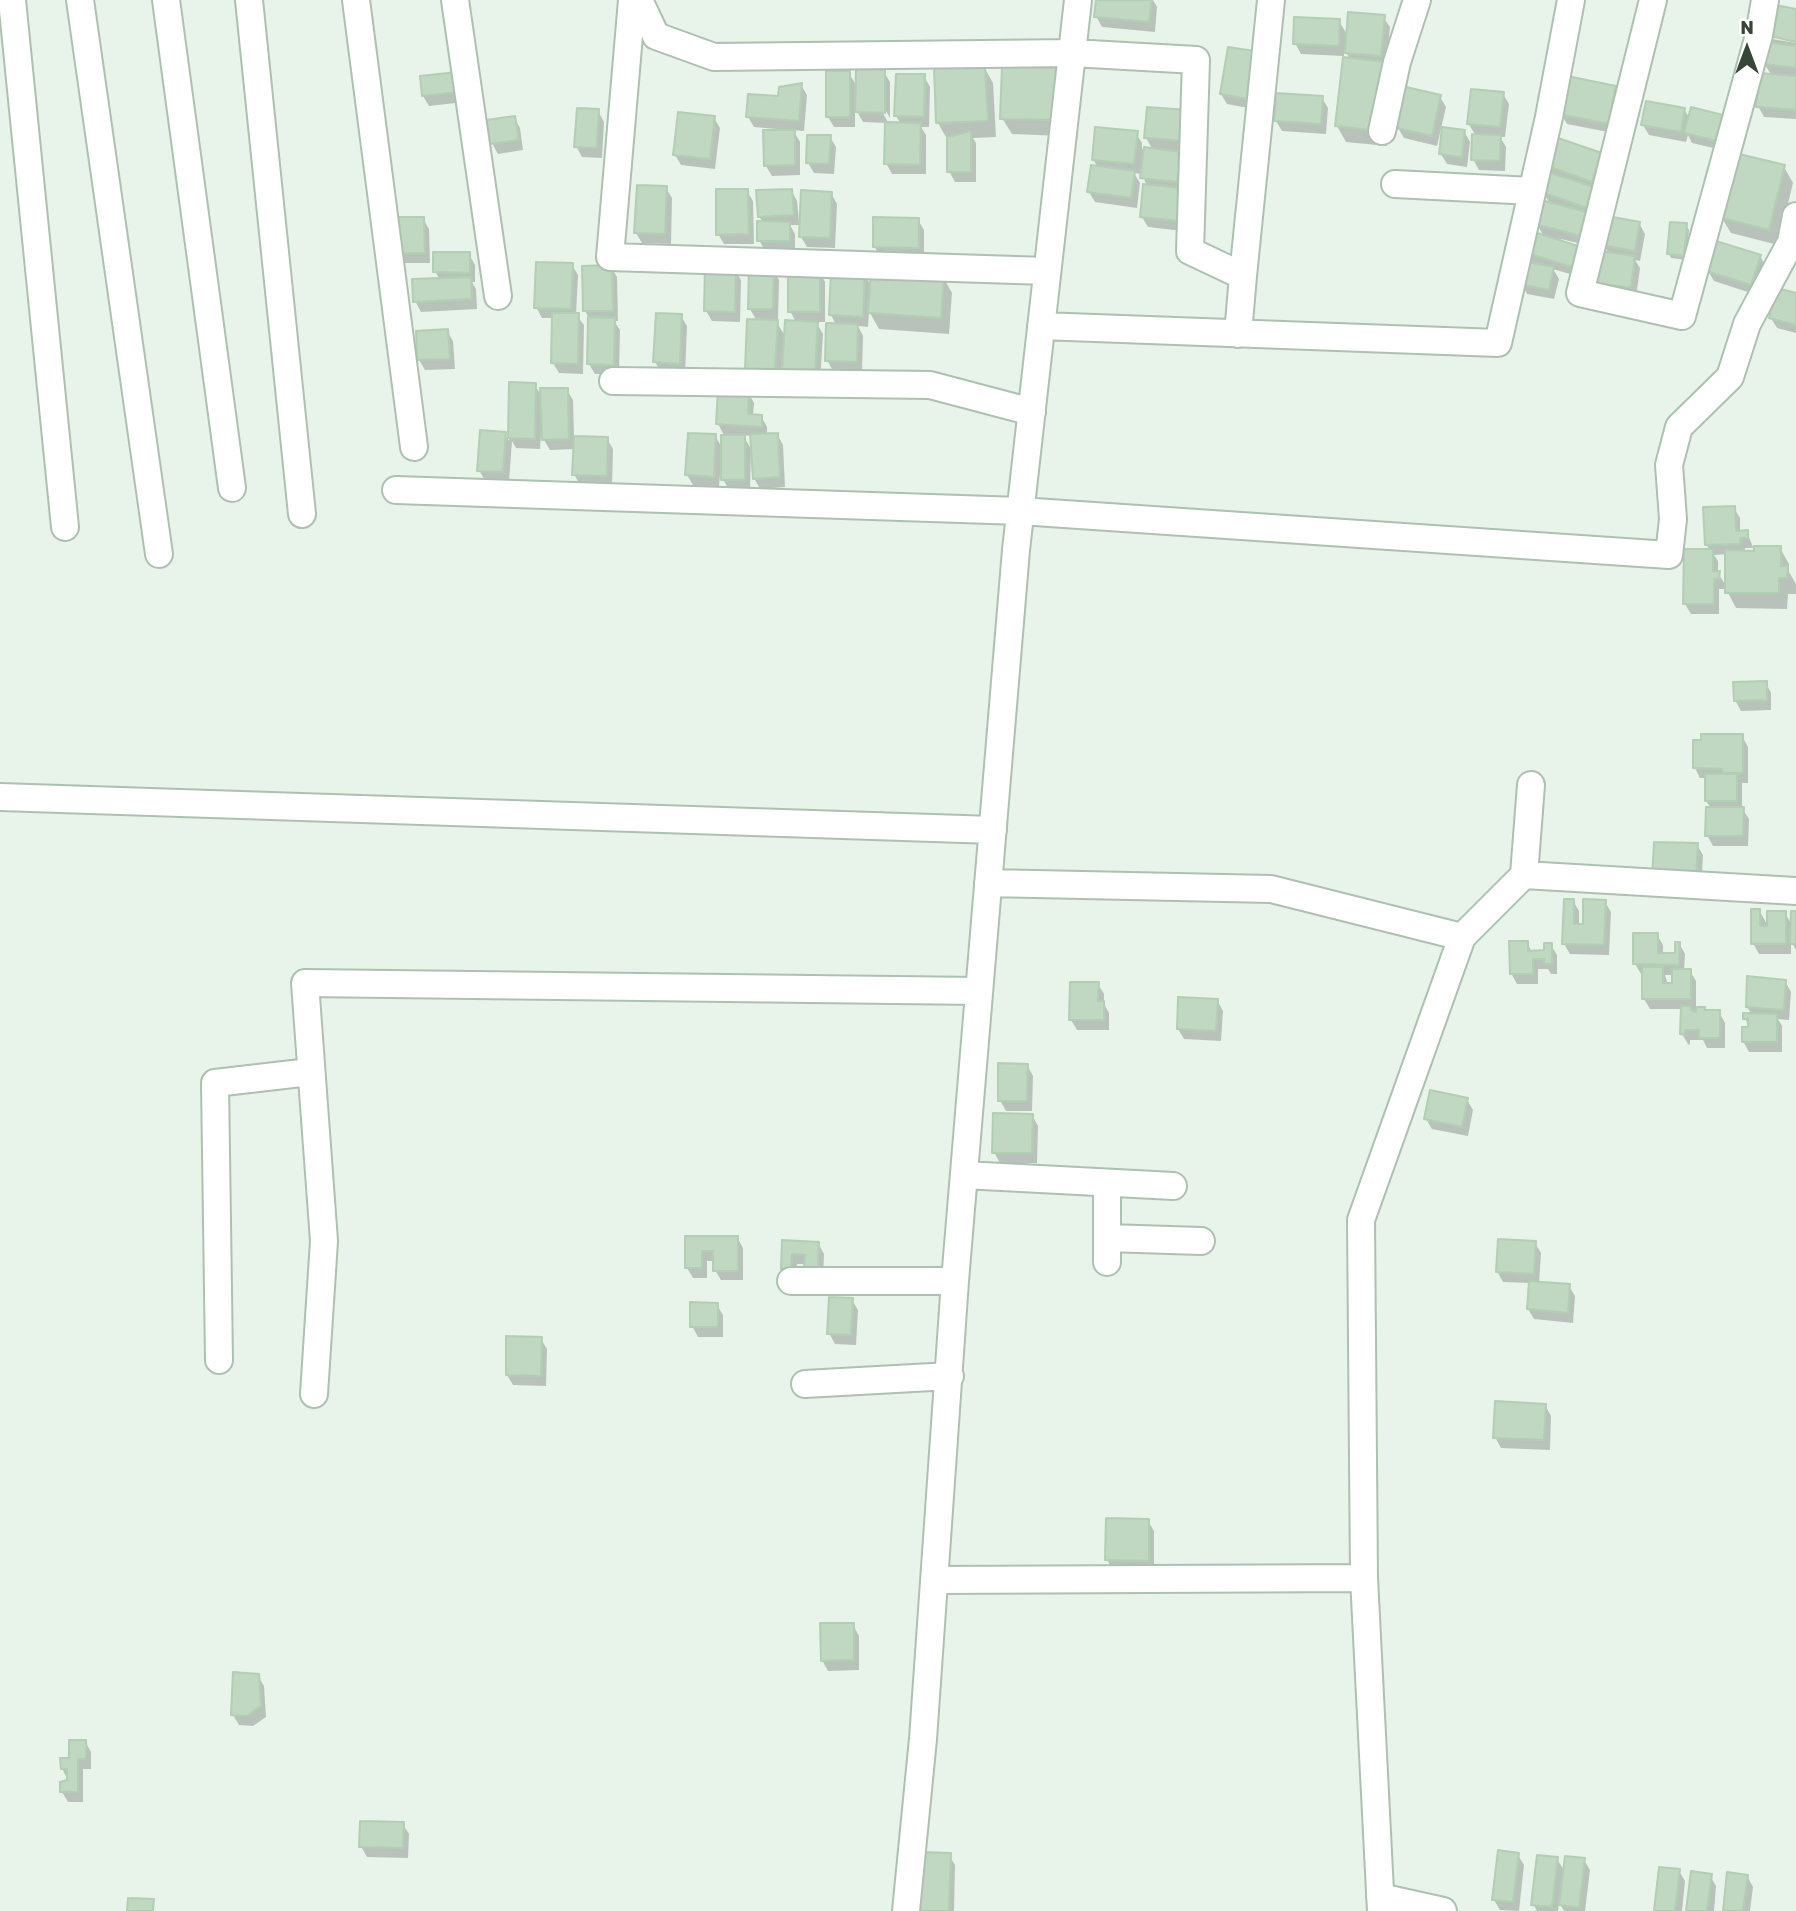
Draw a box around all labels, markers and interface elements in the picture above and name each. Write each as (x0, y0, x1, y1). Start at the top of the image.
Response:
north arrow (1712, 14, 1782, 84)
text: N (1740, 16, 1754, 39)

